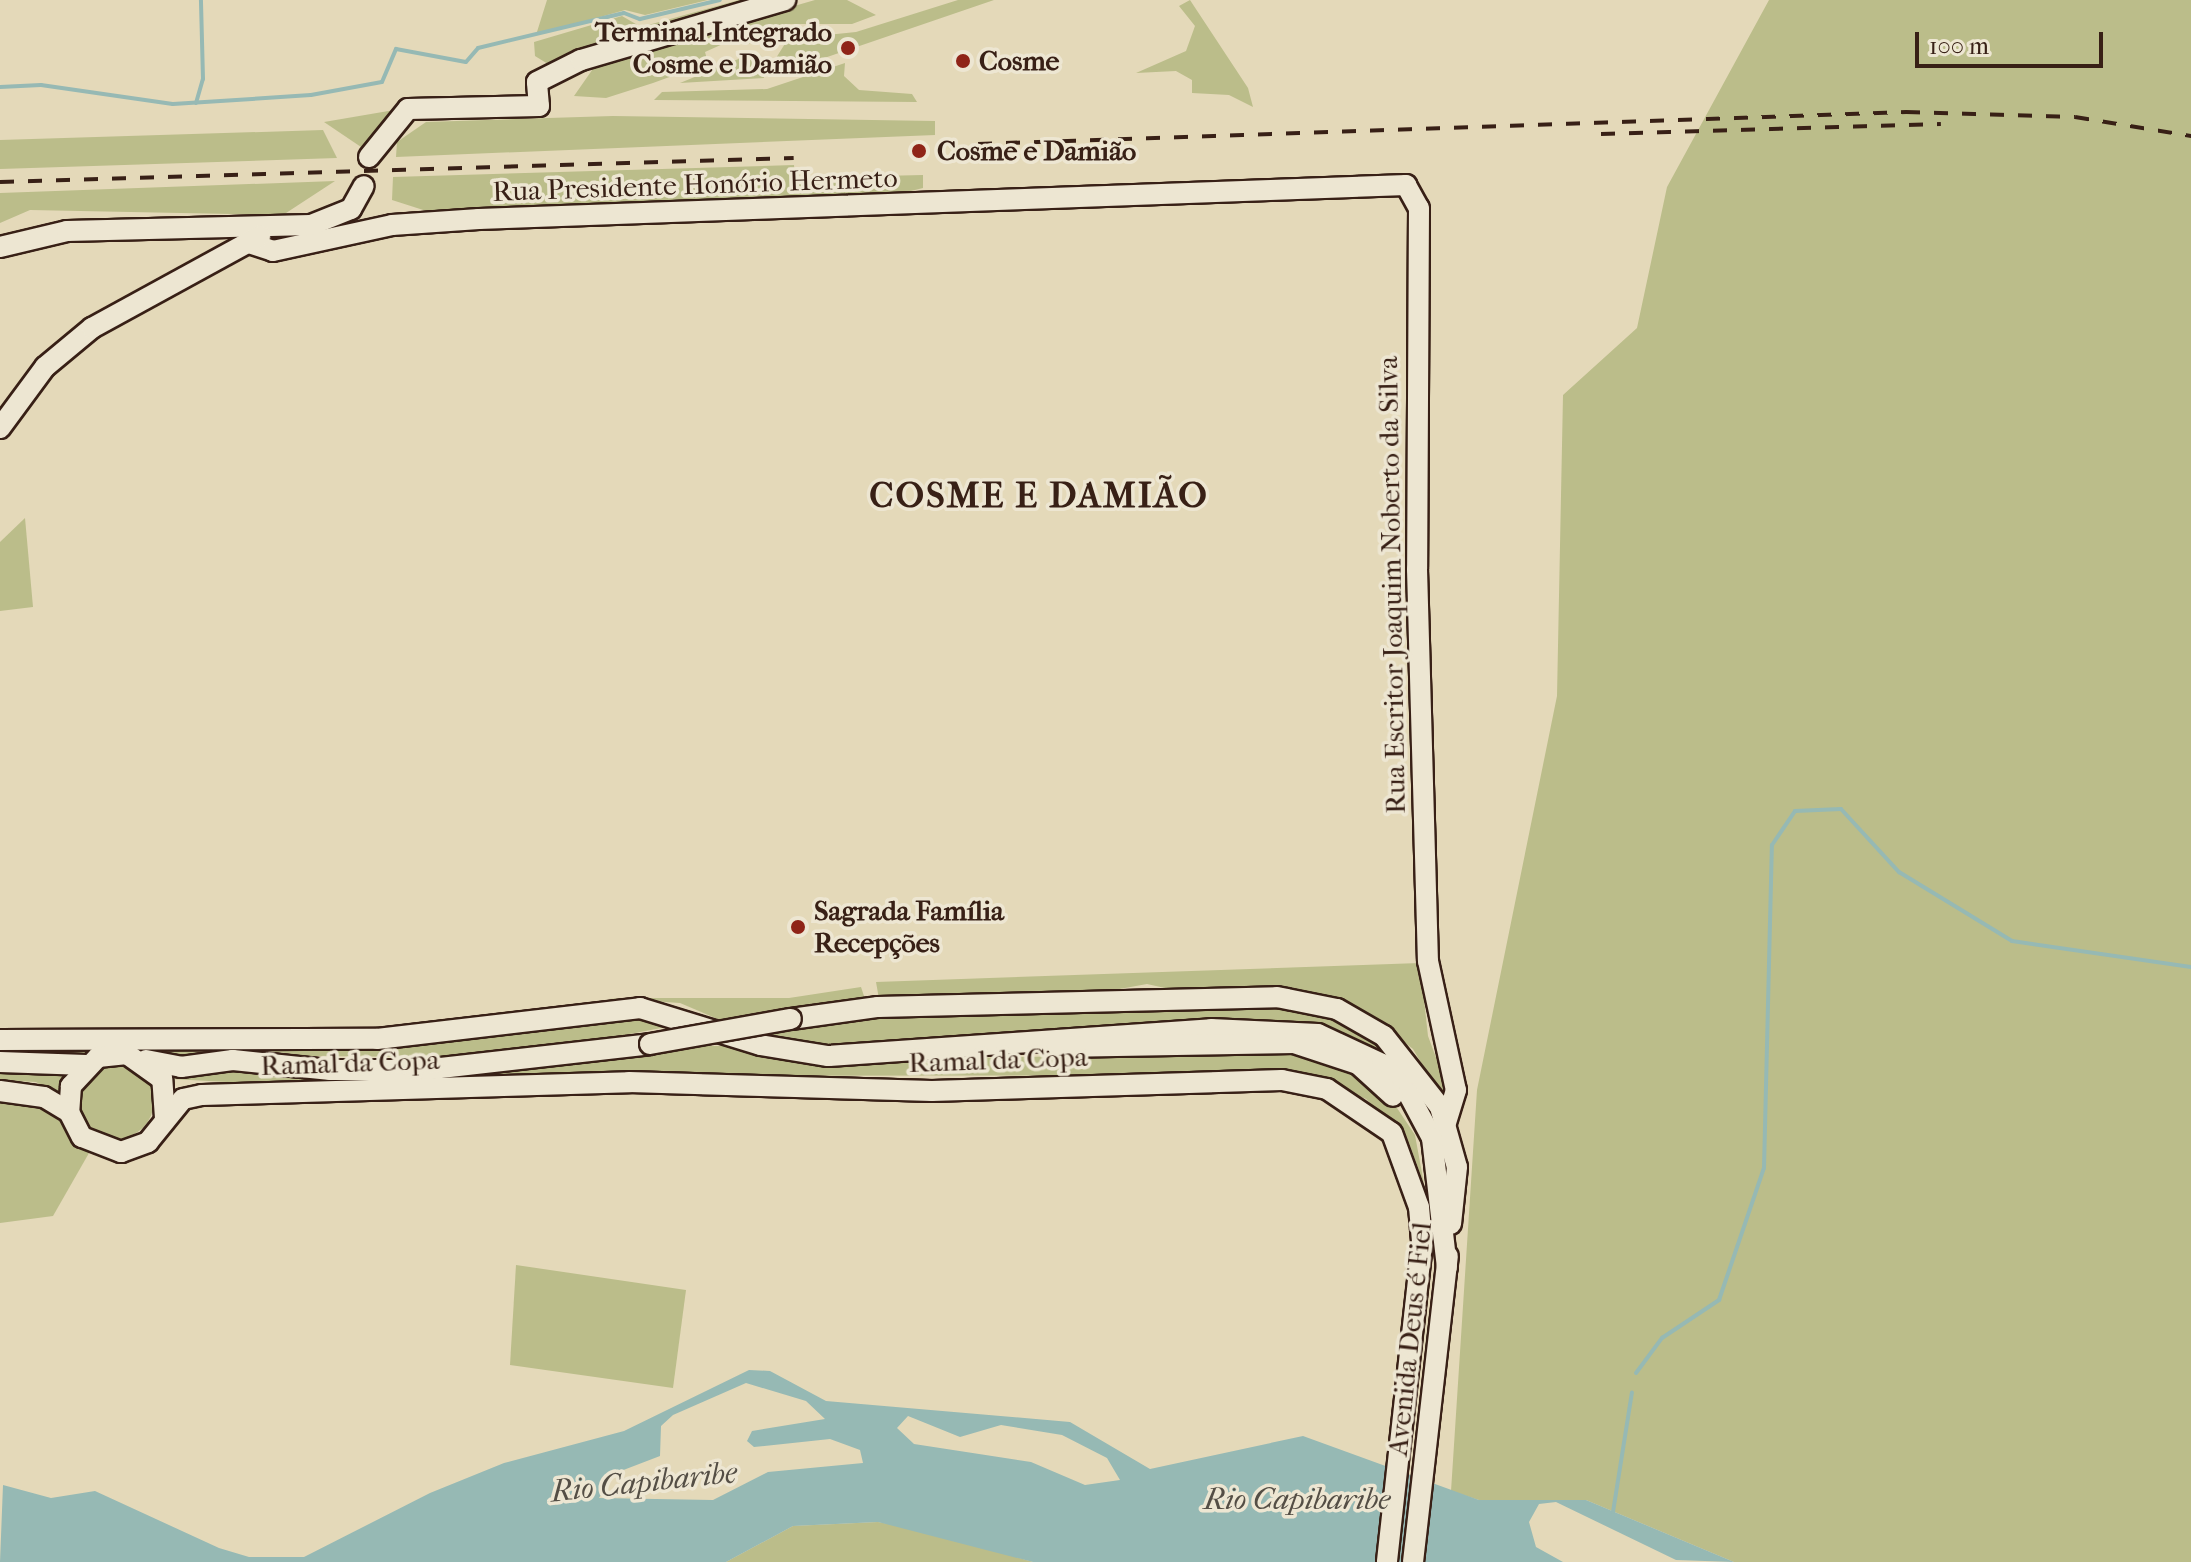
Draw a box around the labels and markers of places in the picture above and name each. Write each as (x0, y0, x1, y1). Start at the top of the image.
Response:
place label: Terminal Integrado Cosme e Damião (595, 15, 832, 81)
marker: Terminal Integrado Cosme e Damião (839, 39, 857, 57)
place label: Cosme (979, 44, 1059, 78)
marker: Cosme (954, 52, 972, 70)
place label: Cosme e Damião (937, 134, 1136, 168)
marker: Cosme e Damião (908, 140, 930, 162)
place label: Sagrada Família Recepções (814, 894, 1004, 960)
marker: Sagrada Família Recepções (789, 918, 807, 936)

